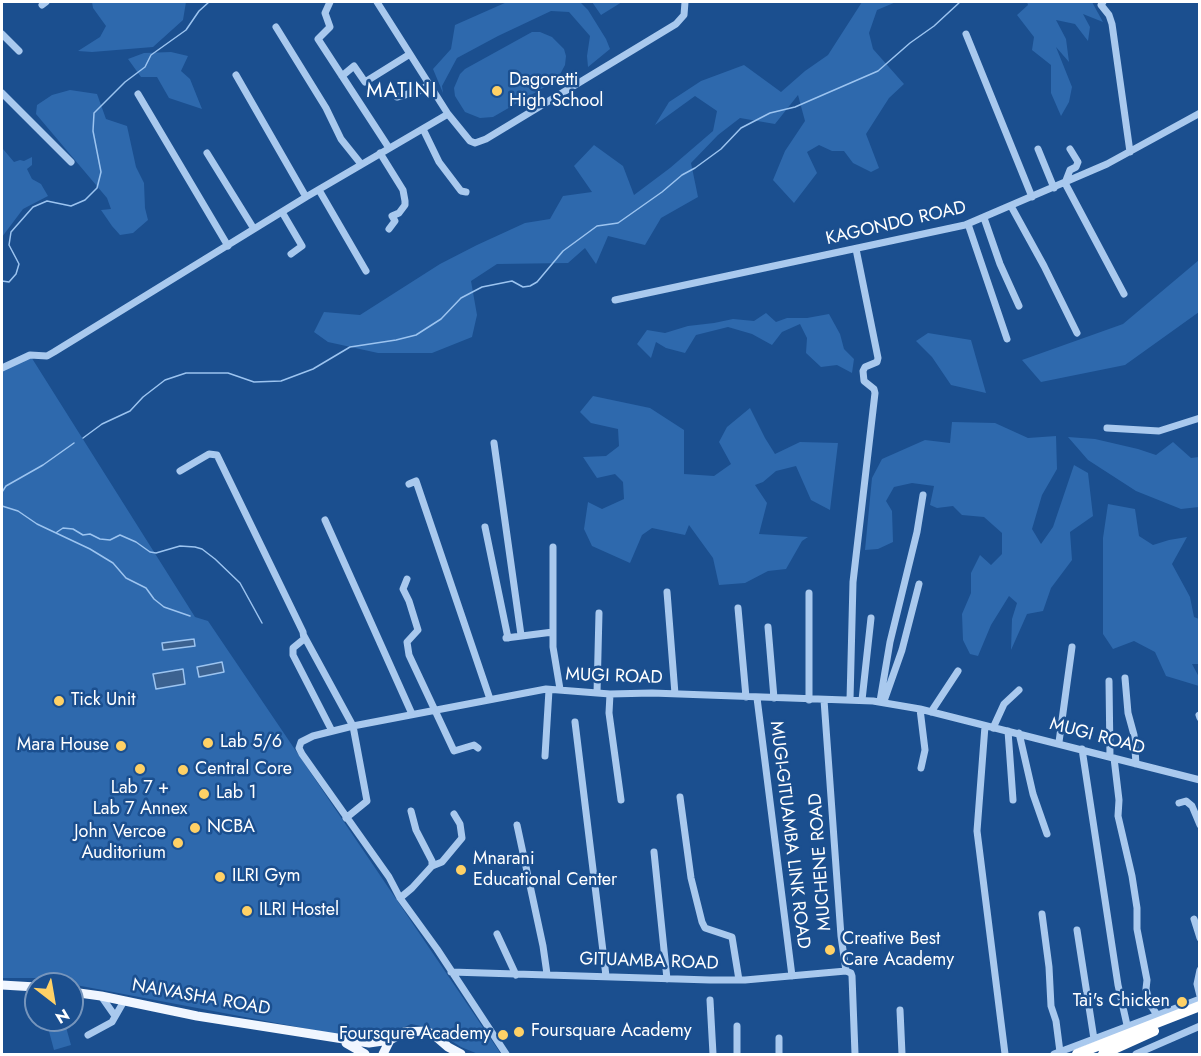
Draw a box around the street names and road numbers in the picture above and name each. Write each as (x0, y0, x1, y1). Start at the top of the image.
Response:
street label: KAGONDO ROAD (824, 197, 968, 251)
street label: MUGI ROAD (565, 665, 663, 689)
street label: MUGI ROAD (1047, 714, 1147, 760)
street label: MUGI-GITUAMBA LINK ROAD (764, 720, 814, 950)
street label: MUCHENE ROAD (805, 792, 837, 932)
street label: GITUAMBA ROAD (579, 949, 719, 975)
street label: NAIVASHA ROAD (130, 975, 272, 1021)

